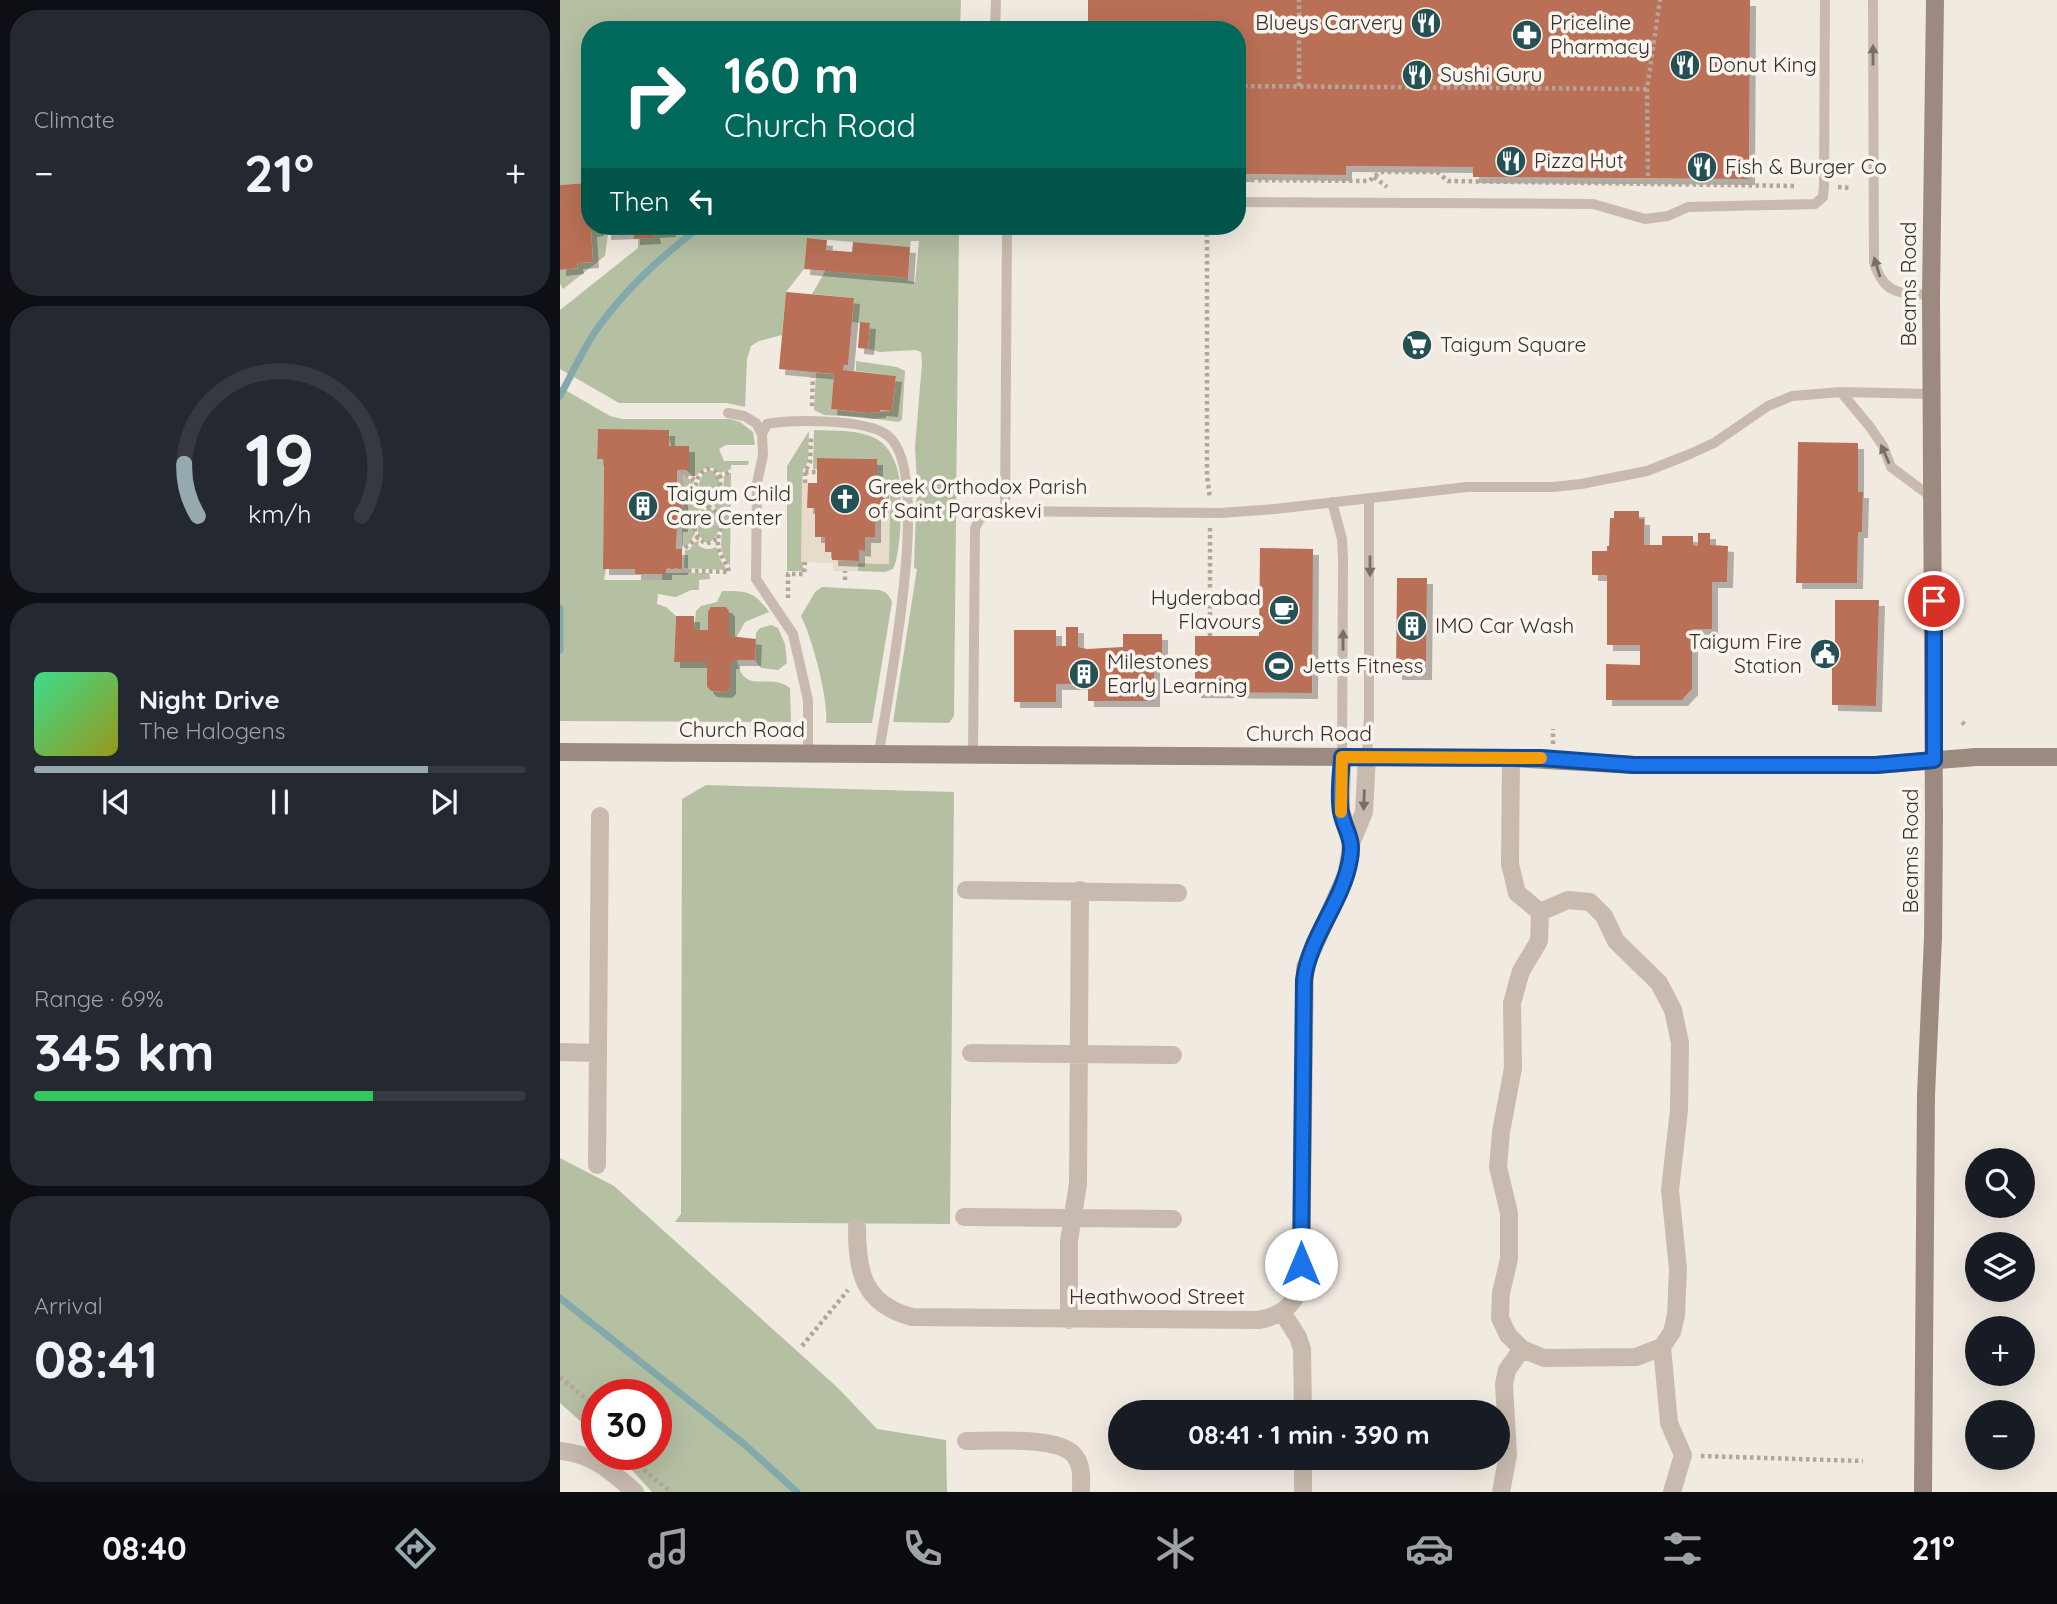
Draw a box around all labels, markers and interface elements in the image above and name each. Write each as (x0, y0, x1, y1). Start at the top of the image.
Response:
restaurant icon: Blueys Carvery (1409, 6, 1443, 40)
place label: Blueys Carvery (1255, 9, 1403, 35)
place label: Priceline Pharmacy (1550, 9, 1650, 59)
pharmacy icon: Priceline Pharmacy (1510, 18, 1544, 52)
text: 160 m (724, 44, 859, 105)
one-way arrow (1867, 44, 1879, 66)
restaurant icon: Donut King (1668, 48, 1702, 82)
icon: right (609, 49, 700, 140)
place label: Donut King (1708, 51, 1817, 77)
restaurant icon: Sushi Guru (1400, 58, 1434, 92)
place label: Sushi Guru (1440, 61, 1542, 87)
text: Climate (34, 105, 115, 134)
text: Church Road (724, 105, 916, 145)
text: 21° (244, 140, 314, 205)
restaurant icon: Pizza Hut (1494, 144, 1528, 178)
place label: Pizza Hut (1534, 147, 1624, 173)
text: − (34, 149, 54, 197)
text: + (505, 149, 526, 197)
restaurant icon: Fish & Burger Co (1685, 150, 1719, 184)
place label: Fish & Burger Co (1725, 153, 1887, 179)
icon: left (683, 182, 721, 220)
text: Then (609, 185, 669, 218)
street label: Beams Road (1895, 221, 1921, 347)
one-way arrow (1872, 257, 1882, 278)
supermarket icon: Taigum Square (1400, 328, 1434, 362)
place label: Taigum Square (1440, 331, 1586, 357)
text: 19 (245, 413, 315, 504)
one-way arrow (1879, 444, 1891, 464)
place label: Greek Orthodox Parish of Saint Paraskevi (868, 473, 1087, 523)
place label: Taigum Child Care Center (666, 480, 791, 530)
church icon: Greek Orthodox Parish of Saint Paraskevi (828, 482, 862, 516)
building icon: Taigum Child Care Center (626, 489, 660, 523)
text: km/h (248, 497, 312, 528)
one-way arrow (1364, 555, 1376, 577)
pin (1904, 571, 1964, 631)
icon: arrive (1915, 582, 1953, 620)
place label: Hyderabad Flavours (1151, 584, 1261, 634)
cafe icon: Hyderabad Flavours (1267, 593, 1301, 627)
building icon: IMO Car Wash (1395, 609, 1429, 643)
place label: IMO Car Wash (1435, 612, 1574, 638)
place label: Taigum Fire Station (1689, 628, 1802, 678)
one-way arrow (1337, 629, 1349, 651)
public building icon: Taigum Fire Station (1808, 637, 1842, 671)
place label: Milestones Early Learning (1107, 648, 1248, 698)
sports icon: Jetts Fitness (1262, 649, 1296, 683)
place label: Jetts Fitness (1302, 652, 1423, 678)
building icon: Milestones Early Learning (1067, 657, 1101, 691)
text: Night Drive (139, 683, 280, 716)
text: The Halogens (139, 716, 286, 745)
street label: Church Road (679, 716, 805, 742)
street label: Church Road (1246, 720, 1372, 746)
icon: previous (97, 783, 135, 821)
icon: pause (261, 783, 299, 821)
icon: next (425, 783, 463, 821)
street label: Beams Road (1897, 788, 1923, 914)
one-way arrow (1359, 790, 1370, 812)
text: Range · 69% (34, 984, 164, 1013)
text: 345 km (34, 1019, 215, 1084)
map controls (1965, 1148, 2035, 1470)
button: search (1965, 1148, 2035, 1218)
position arrow (1264, 1227, 1338, 1301)
button: layers (1965, 1232, 2035, 1302)
street label: Heathwood Street (1069, 1283, 1245, 1309)
text: Arrival (34, 1291, 103, 1320)
button: + (1965, 1316, 2035, 1386)
text: 08:41 (34, 1326, 158, 1391)
speed limit sign: 30 (581, 1379, 672, 1470)
button: − (1965, 1400, 2035, 1470)
text: 08:41 · 1 min · 390 m (1188, 1418, 1430, 1451)
icon: directions (391, 1524, 440, 1573)
icon: music (644, 1524, 693, 1573)
icon: phone (898, 1524, 947, 1573)
icon: climate (1151, 1524, 1200, 1573)
icon: car (1405, 1524, 1454, 1573)
icon: filters (1658, 1524, 1707, 1573)
text: 08:40 (102, 1528, 187, 1568)
text: 21° (1912, 1528, 1955, 1568)

